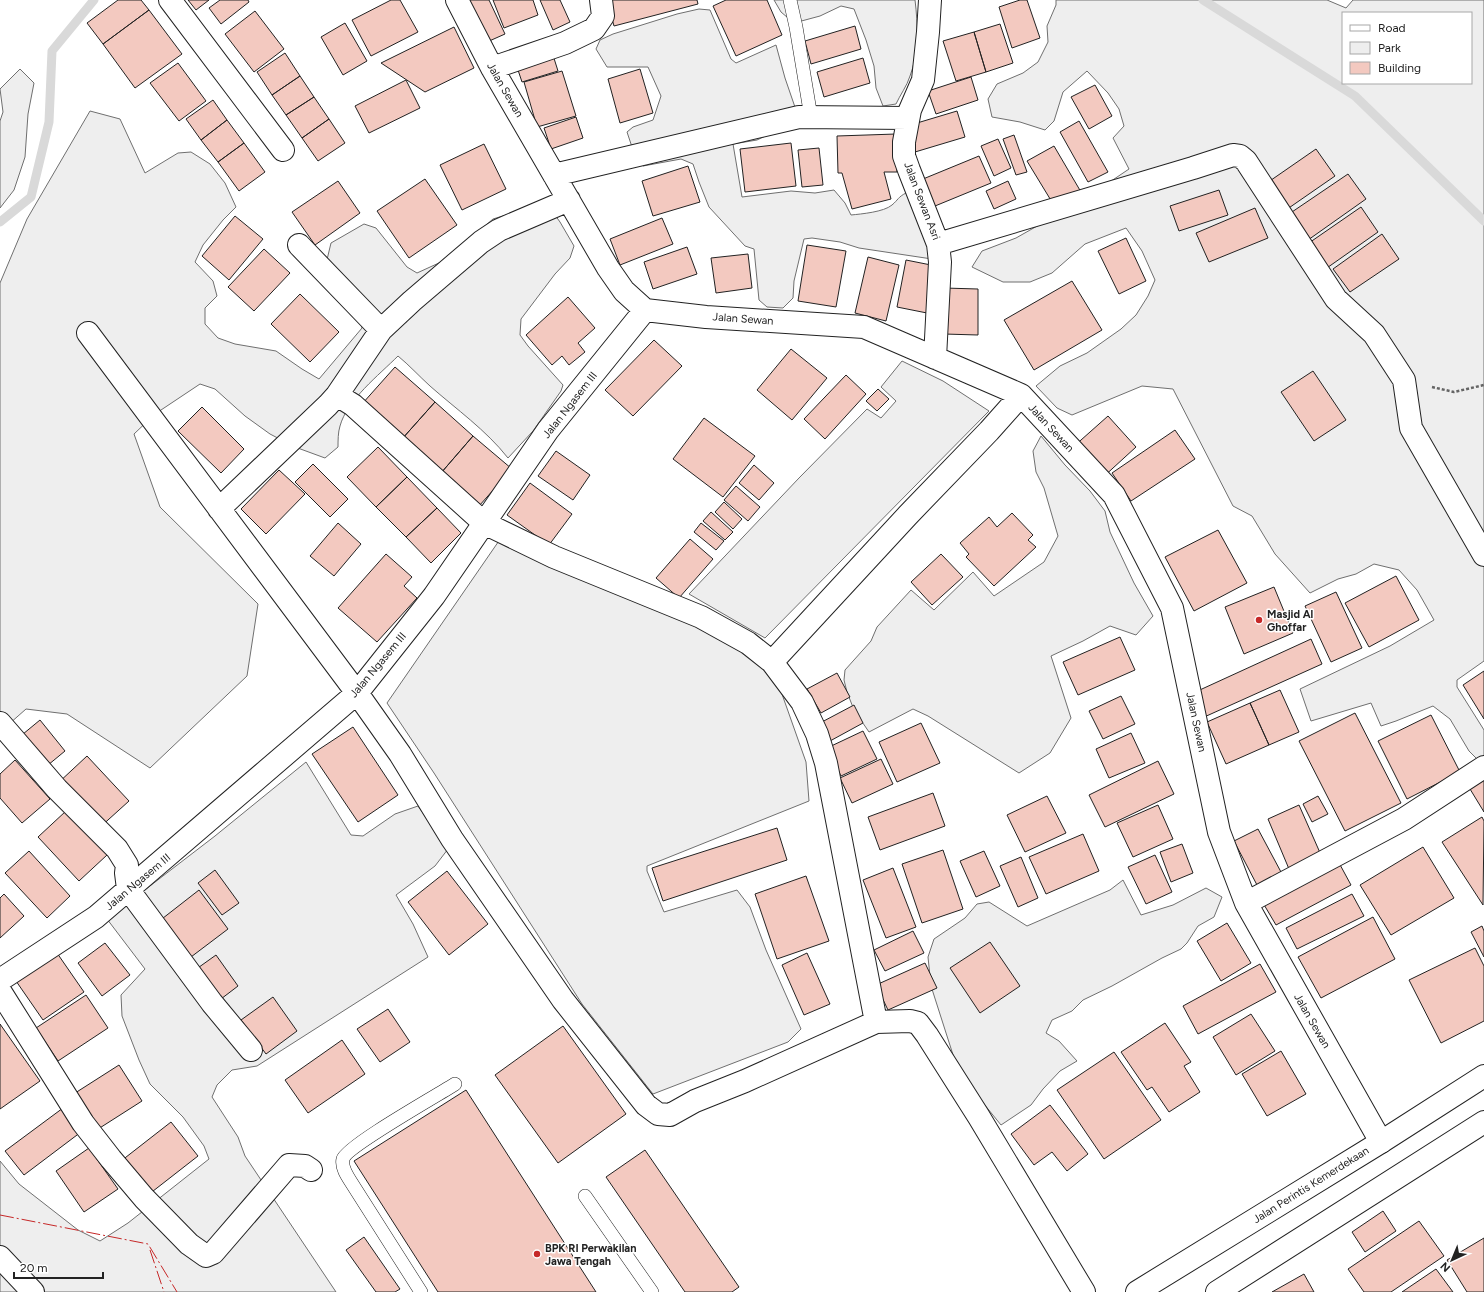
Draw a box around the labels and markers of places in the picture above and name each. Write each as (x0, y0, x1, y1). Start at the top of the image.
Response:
place label: Masjid Al Ghoffar (1267, 608, 1314, 634)
marker: Masjid Al Ghoffar (1254, 615, 1264, 625)
place label: BPK RI Perwakilan Jawa Tengah (545, 1242, 636, 1268)
marker: BPK RI Perwakilan Jawa Tengah (532, 1249, 542, 1259)

